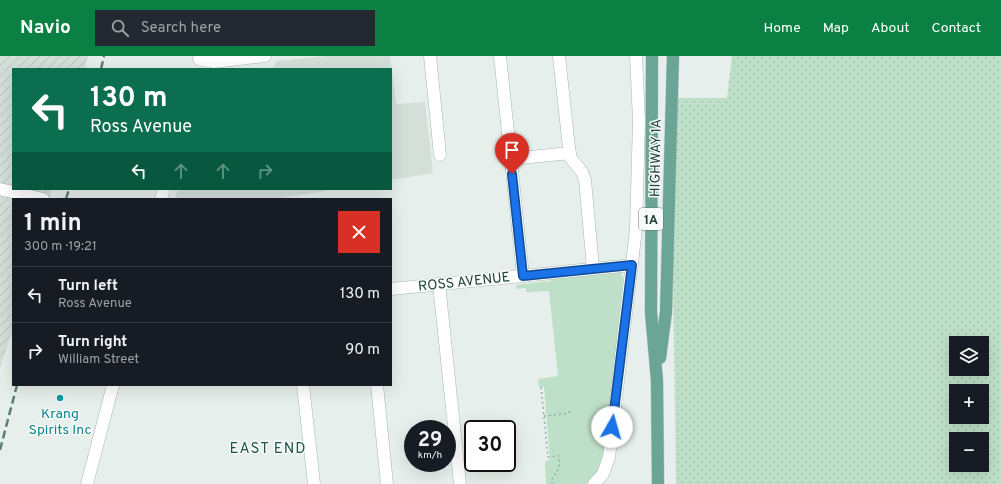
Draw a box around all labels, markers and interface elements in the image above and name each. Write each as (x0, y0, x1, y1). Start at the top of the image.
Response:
search box (95, 10, 375, 46)
text: Navio (20, 16, 71, 40)
icon: search (109, 17, 131, 39)
text: Search here (141, 19, 221, 38)
text: Home (764, 20, 801, 37)
text: Map (823, 20, 849, 37)
text: About (871, 20, 910, 37)
text: Contact (932, 20, 981, 37)
text: 130 m (90, 81, 168, 117)
icon: left (24, 84, 76, 136)
text: Ross Avenue (90, 116, 192, 139)
street label: HIGHWAY 1A (647, 119, 666, 197)
pin (495, 133, 529, 174)
icon: arrive (501, 139, 523, 161)
icon: left (128, 160, 150, 182)
icon: ahead (170, 160, 192, 182)
icon: ahead (212, 160, 234, 182)
icon: right (254, 160, 276, 182)
road number: 1A (639, 208, 663, 230)
text: 1 min (24, 209, 82, 239)
button: close (338, 211, 380, 253)
text: 300 m · 19:21 (24, 239, 97, 255)
street label: ROSS AVENUE (417, 269, 511, 296)
text: Turn left (58, 277, 118, 296)
icon: left (24, 284, 46, 306)
text: 130 m (340, 285, 380, 304)
text: Ross Avenue (58, 296, 132, 312)
text: Turn right (58, 333, 127, 352)
map controls (949, 336, 989, 472)
button: layers (949, 336, 989, 376)
icon: right (24, 340, 46, 362)
text: 90 m (345, 341, 380, 360)
text: William Street (58, 352, 139, 368)
button: + (949, 384, 989, 424)
marker: Krang Spirits Inc (55, 393, 65, 403)
place label: Krang Spirits Inc (29, 406, 91, 439)
position arrow (591, 406, 633, 448)
speed limit sign: 30 (464, 420, 516, 472)
text: 29 (418, 428, 442, 454)
button: − (949, 432, 989, 472)
district label: EAST END (230, 440, 306, 459)
text: km/h (418, 449, 442, 462)

